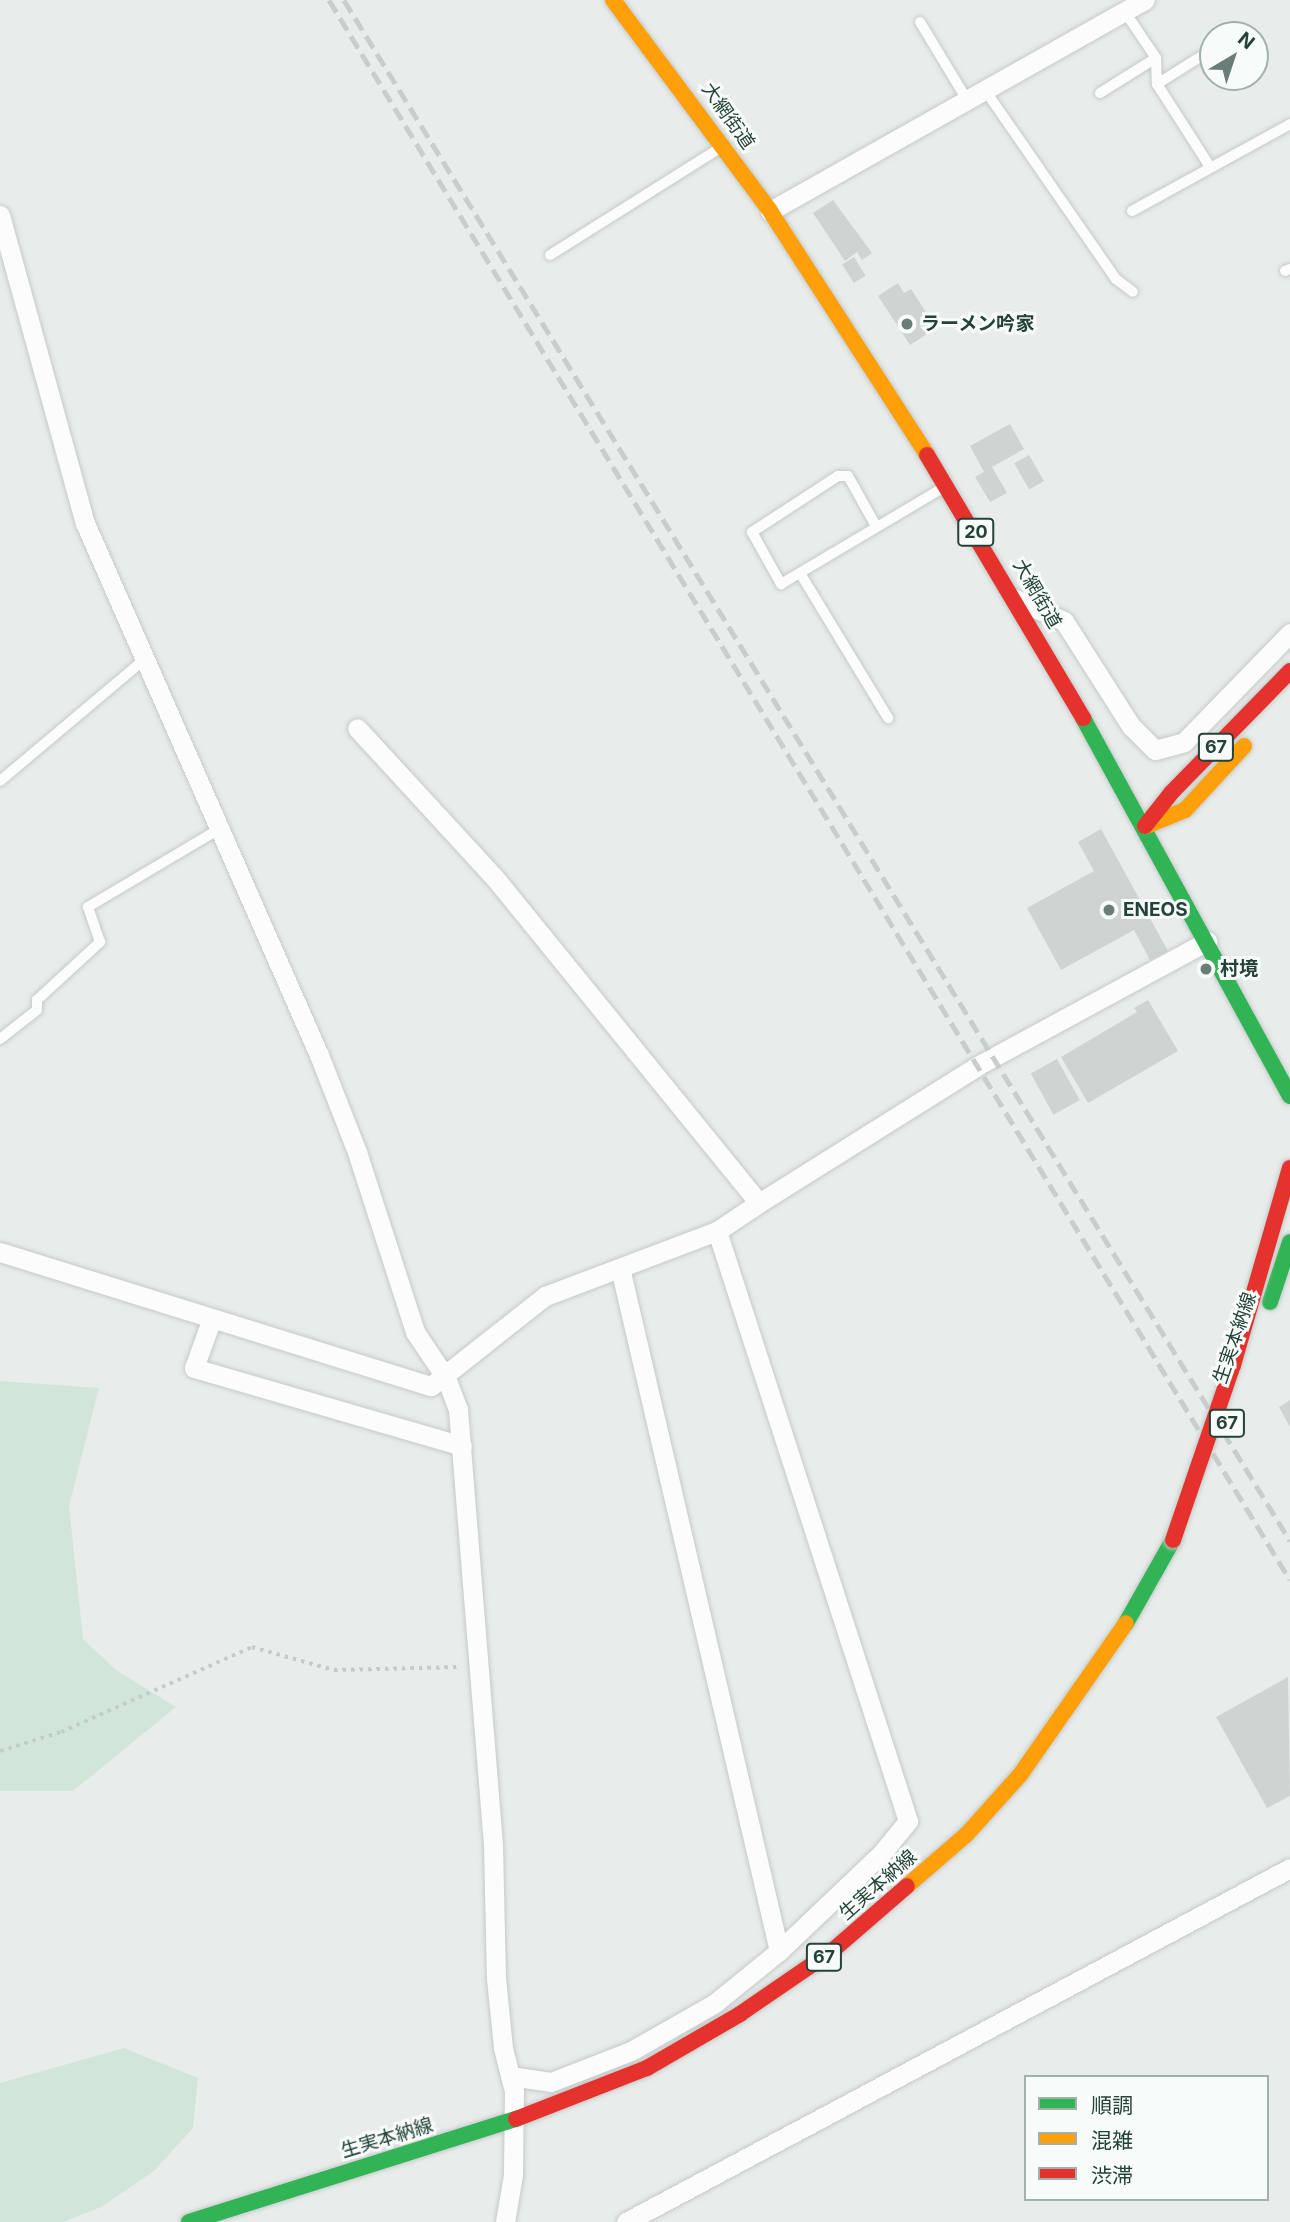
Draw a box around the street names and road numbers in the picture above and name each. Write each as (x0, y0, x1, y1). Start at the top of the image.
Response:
street label: 大網街道 (697, 78, 759, 154)
road number: 20 (957, 518, 995, 546)
street label: 大網街道 (1008, 555, 1066, 633)
road number: 67 (1197, 732, 1235, 762)
street label: 生実本納線 (1209, 1289, 1261, 1387)
road number: 67 (1208, 1408, 1246, 1438)
street label: 生実本納線 (835, 1845, 921, 1925)
road number: 67 (805, 1942, 843, 1971)
street label: 生実本納線 (338, 2113, 436, 2163)

